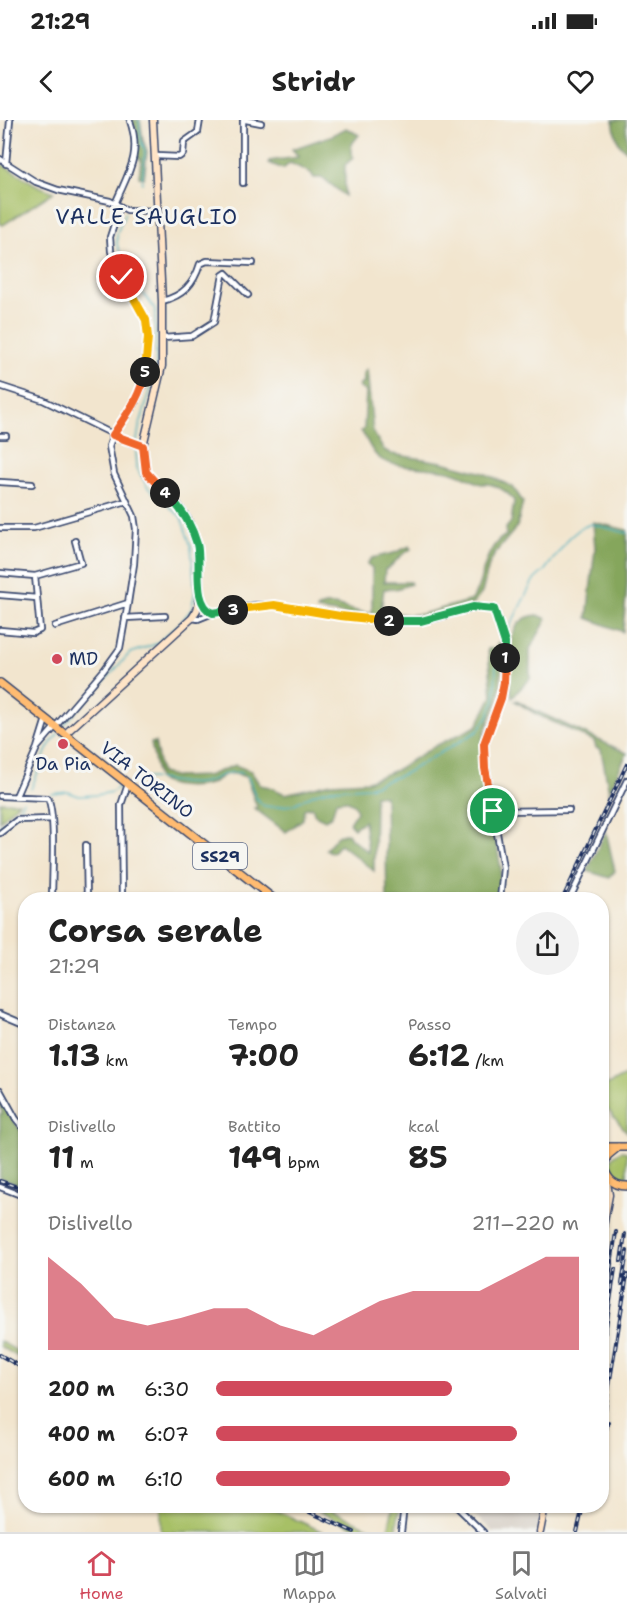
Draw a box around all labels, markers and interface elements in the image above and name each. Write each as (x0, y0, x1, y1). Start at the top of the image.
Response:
text: 21:29 (30, 7, 90, 36)
text: Stridr (272, 63, 355, 100)
icon: back (30, 65, 63, 98)
icon: heart (564, 65, 597, 98)
district label: VALLE SAUGLIO (55, 203, 239, 231)
pin (96, 251, 147, 302)
icon: check (105, 260, 138, 293)
pin: 5 (130, 357, 160, 387)
text: 5 (140, 361, 150, 382)
pin: 4 (150, 478, 180, 508)
text: 4 (159, 482, 171, 503)
pin: 3 (218, 595, 248, 625)
text: 3 (227, 599, 239, 620)
pin: 2 (374, 606, 404, 636)
text: 2 (383, 610, 395, 631)
pin: 1 (490, 643, 520, 673)
place label: MD (69, 647, 98, 671)
text: 1 (501, 647, 509, 668)
marker: MD (50, 652, 64, 666)
street label: VIA TORINO (95, 736, 199, 824)
marker: Da Pia (56, 737, 70, 751)
place label: Da Pia (35, 752, 91, 776)
pin (467, 785, 518, 836)
icon: arrive (476, 794, 509, 827)
road number: SS29 (193, 843, 247, 869)
text: Corsa serale (48, 908, 263, 953)
button: share (516, 912, 579, 975)
text: 21:29 (48, 953, 100, 979)
text: Distanza (48, 1014, 116, 1035)
text: Tempo (228, 1014, 277, 1035)
text: Passo (408, 1014, 451, 1035)
text: 1.13 (48, 1035, 100, 1076)
text: 7:00 (228, 1035, 299, 1076)
text: 6:12 (408, 1035, 470, 1076)
text: km (100, 1050, 128, 1071)
text: /km (470, 1050, 504, 1071)
text: Dislivello (48, 1116, 116, 1137)
text: Battito (228, 1116, 281, 1137)
text: kcal (408, 1116, 439, 1137)
text: 11 (48, 1137, 75, 1178)
text: 149 (228, 1137, 282, 1178)
text: 85 (408, 1137, 448, 1178)
text: m (75, 1152, 94, 1173)
text: bpm (282, 1152, 320, 1173)
text: Dislivello (48, 1210, 133, 1236)
text: 211–220 m (472, 1210, 579, 1236)
text: 200 m (48, 1376, 115, 1402)
text: 6:30 (144, 1376, 189, 1402)
text: 400 m (48, 1421, 115, 1447)
text: 6:07 (144, 1421, 189, 1447)
text: 600 m (48, 1466, 115, 1492)
text: 6:10 (144, 1466, 183, 1492)
tab: Home (80, 1547, 124, 1604)
tab: Mappa (283, 1547, 336, 1604)
tab: Salvati (495, 1547, 547, 1604)

